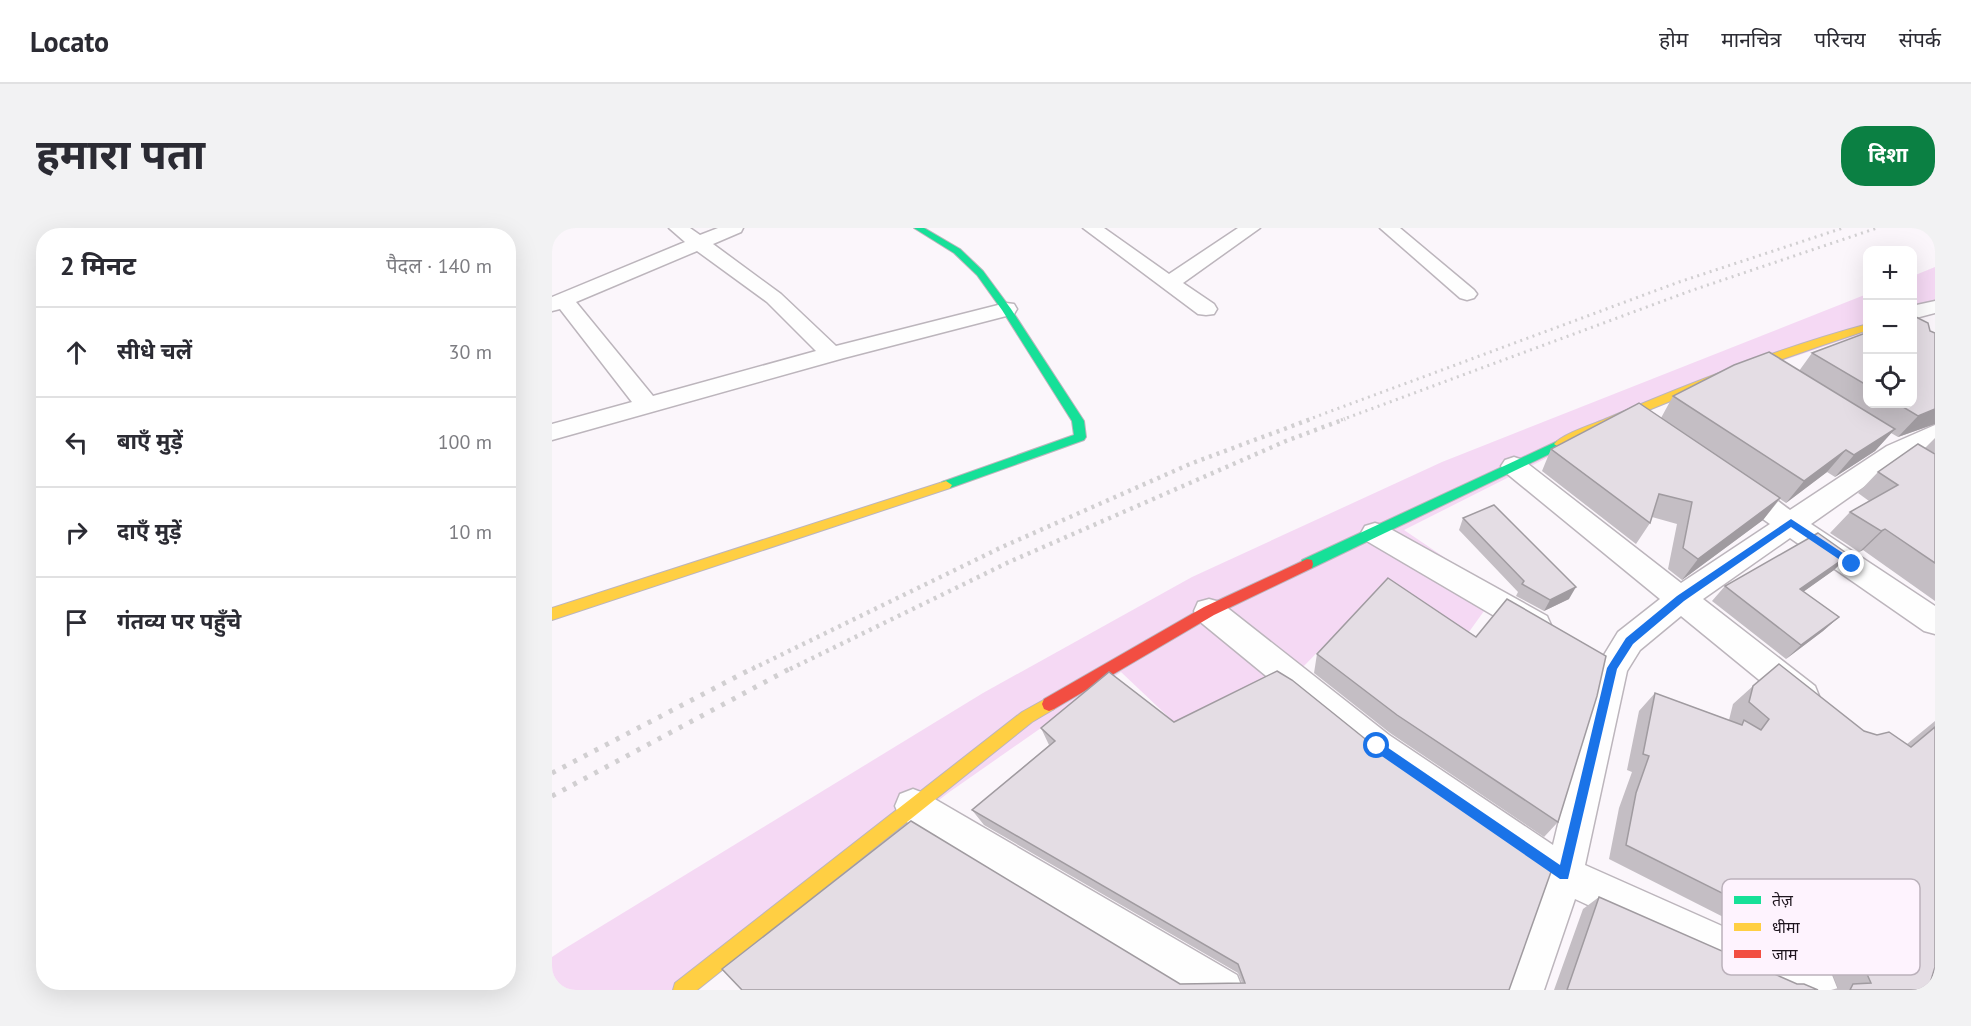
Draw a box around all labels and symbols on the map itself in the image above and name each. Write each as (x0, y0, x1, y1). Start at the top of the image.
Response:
route end (1838, 550, 1864, 576)
route start (1363, 732, 1389, 758)
legend (1722, 879, 1920, 975)
text: तेज़ (1772, 890, 1794, 910)
text: धीमा (1772, 917, 1801, 937)
text: जाम (1772, 944, 1798, 964)

